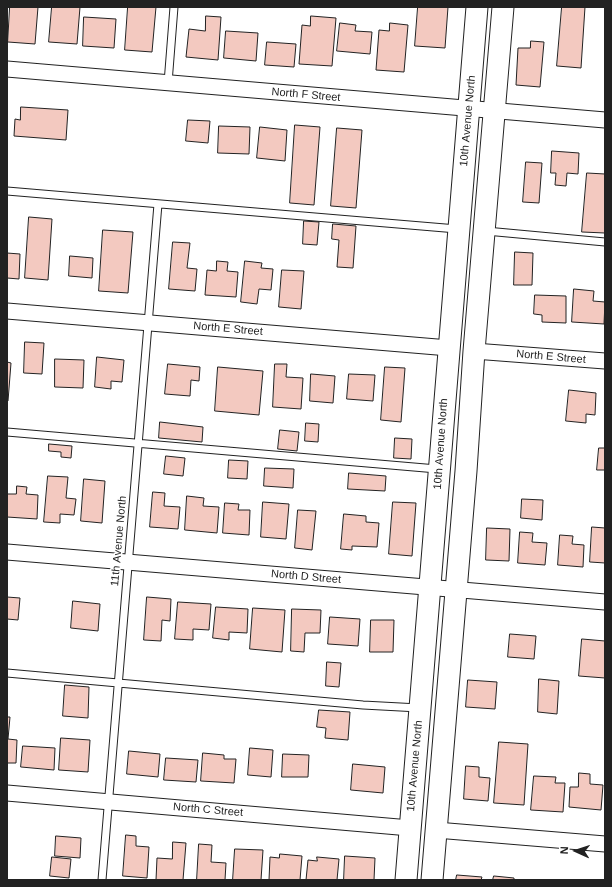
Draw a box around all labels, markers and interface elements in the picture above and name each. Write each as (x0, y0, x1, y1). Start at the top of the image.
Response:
street label: 10th Avenue North (457, 75, 479, 167)
street label: North F Street (271, 85, 341, 105)
street label: North E Street (193, 319, 263, 339)
street label: North E Street (516, 347, 586, 367)
street label: 10th Avenue North (431, 398, 451, 490)
street label: 11th Avenue North (108, 495, 130, 587)
street label: North D Street (270, 567, 342, 587)
street label: 10th Avenue North (404, 720, 426, 812)
street label: North C Street (172, 800, 244, 820)
north arrow (556, 831, 596, 871)
text: N (558, 846, 570, 855)

